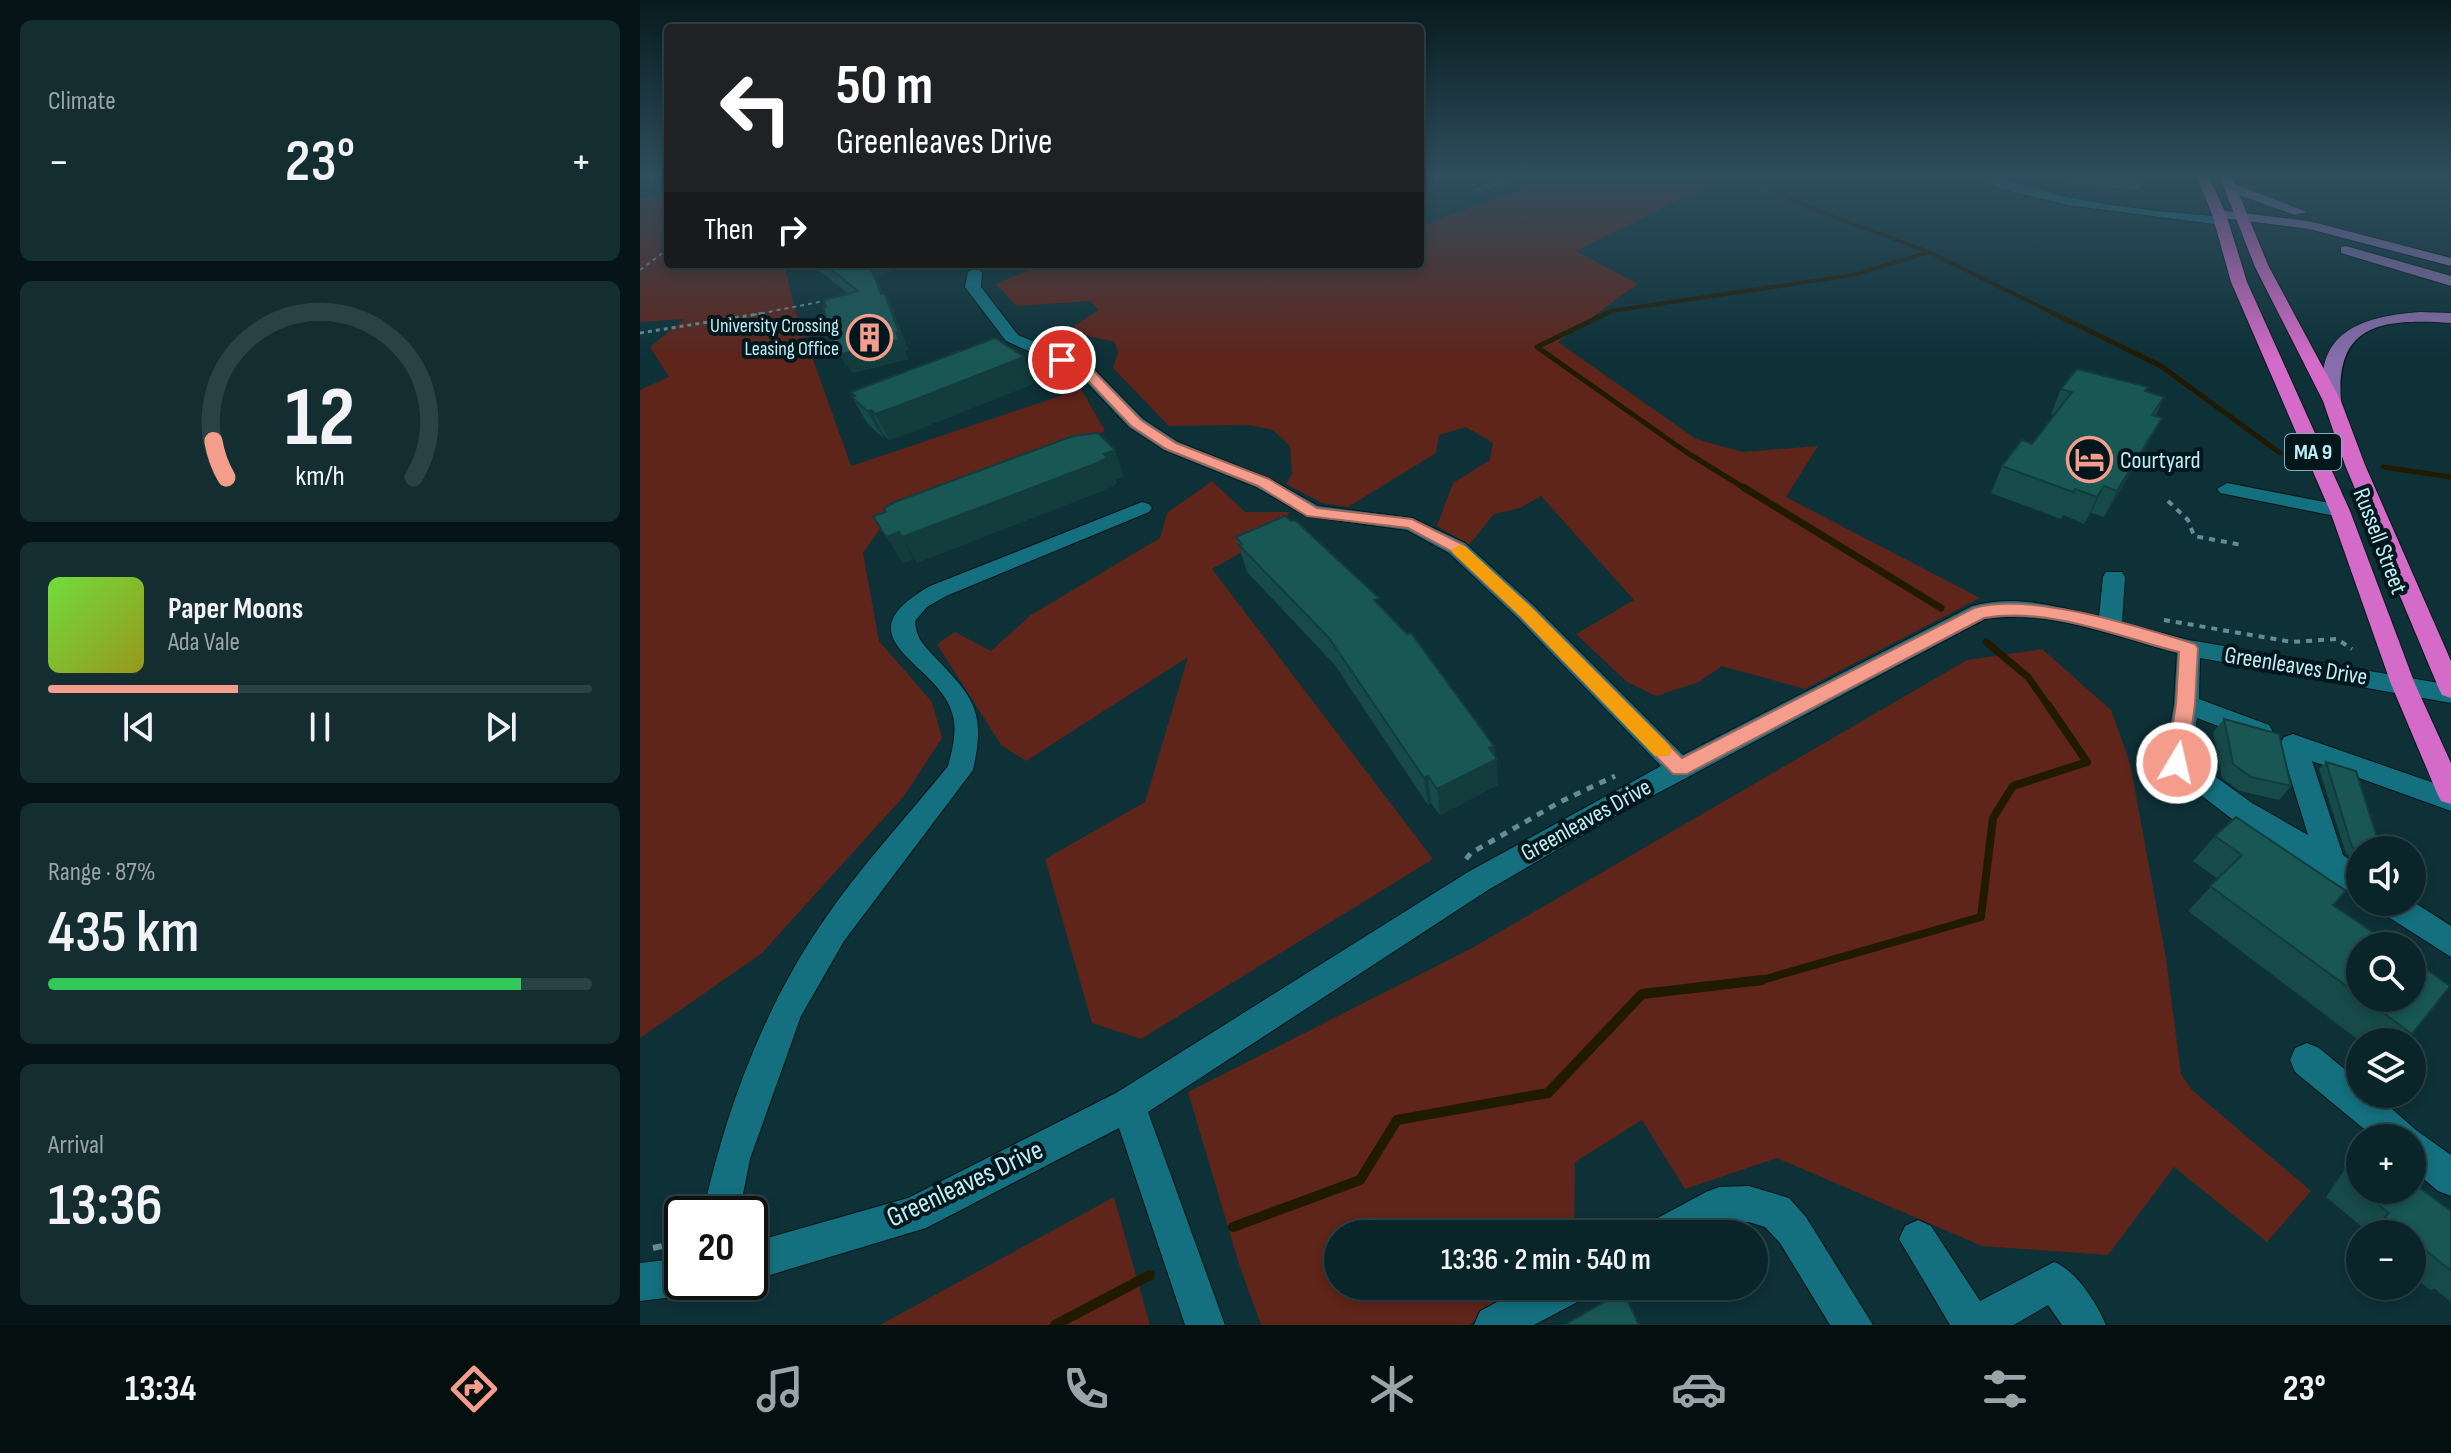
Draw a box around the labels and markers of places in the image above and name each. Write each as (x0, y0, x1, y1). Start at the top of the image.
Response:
place label: University Crossing Leasing Office (710, 314, 839, 361)
building icon: University Crossing Leasing Office (846, 314, 894, 362)
pin (1028, 326, 1096, 394)
hotel icon: Courtyard (2065, 436, 2113, 484)
place label: Courtyard (2120, 446, 2201, 475)

